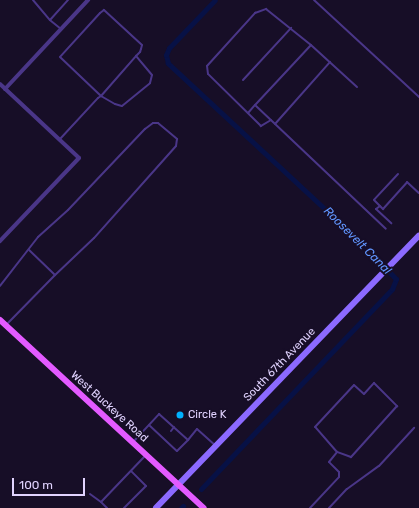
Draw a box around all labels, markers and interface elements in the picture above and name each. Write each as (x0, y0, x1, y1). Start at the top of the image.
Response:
water label: Roosevelt Canal (320, 204, 394, 278)
street label: South 67th Avenue (241, 325, 319, 405)
street label: West Buckeye Road (68, 369, 150, 445)
place label: Circle K (188, 408, 226, 422)
marker: Circle K (175, 410, 185, 420)
scale bar (14, 470, 87, 496)
text: 100 m (19, 478, 53, 492)

